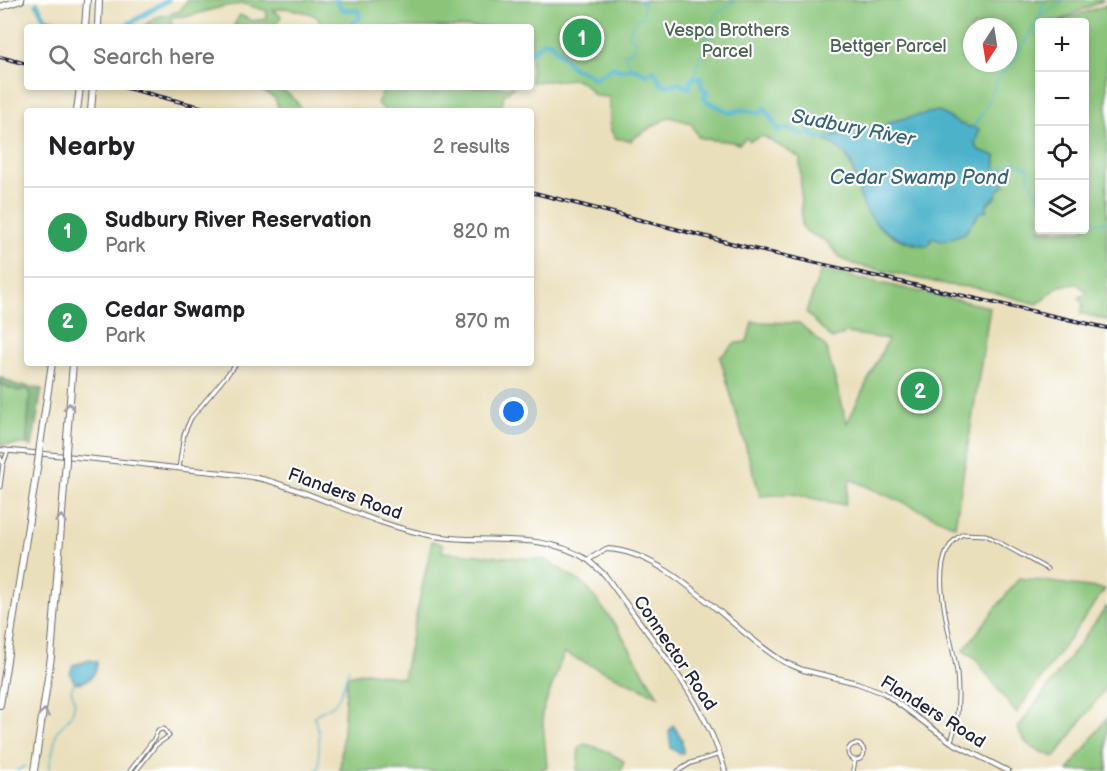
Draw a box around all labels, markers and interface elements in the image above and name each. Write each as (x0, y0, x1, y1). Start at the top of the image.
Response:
pin: 1 (562, 15, 602, 60)
north arrow (963, 18, 1017, 72)
map controls (1035, 18, 1089, 234)
button: + (1035, 18, 1089, 72)
park label: Vespa Brothers Parcel (665, 20, 789, 62)
search box (24, 24, 534, 90)
park label: Bettger Parcel (829, 36, 947, 57)
icon: search (45, 41, 78, 74)
text: Search here (93, 44, 215, 71)
button: − (1035, 72, 1089, 126)
water label: Sudbury River (789, 104, 918, 152)
button: locate (1035, 126, 1089, 180)
text: Nearby (48, 132, 135, 163)
text: 2 results (433, 135, 510, 159)
water label: Cedar Swamp Pond (830, 166, 1009, 190)
button: layers (1035, 180, 1089, 234)
text: Sudbury River Reservation (105, 207, 371, 234)
text: 1 (63, 220, 72, 244)
text: 820 m (453, 220, 510, 244)
text: Park (105, 234, 145, 258)
text: Cedar Swamp (105, 297, 245, 324)
text: 2 (62, 310, 73, 334)
text: 870 m (455, 310, 510, 334)
text: Park (105, 324, 145, 348)
pin: 2 (900, 368, 940, 414)
your location (499, 397, 528, 426)
one-way arrow (63, 403, 76, 412)
street label: Flanders Road (285, 464, 405, 524)
one-way arrow (54, 515, 67, 524)
street label: Connector Road (629, 592, 721, 714)
street label: Flanders Road (877, 671, 989, 753)
one-way arrow (37, 709, 49, 718)

